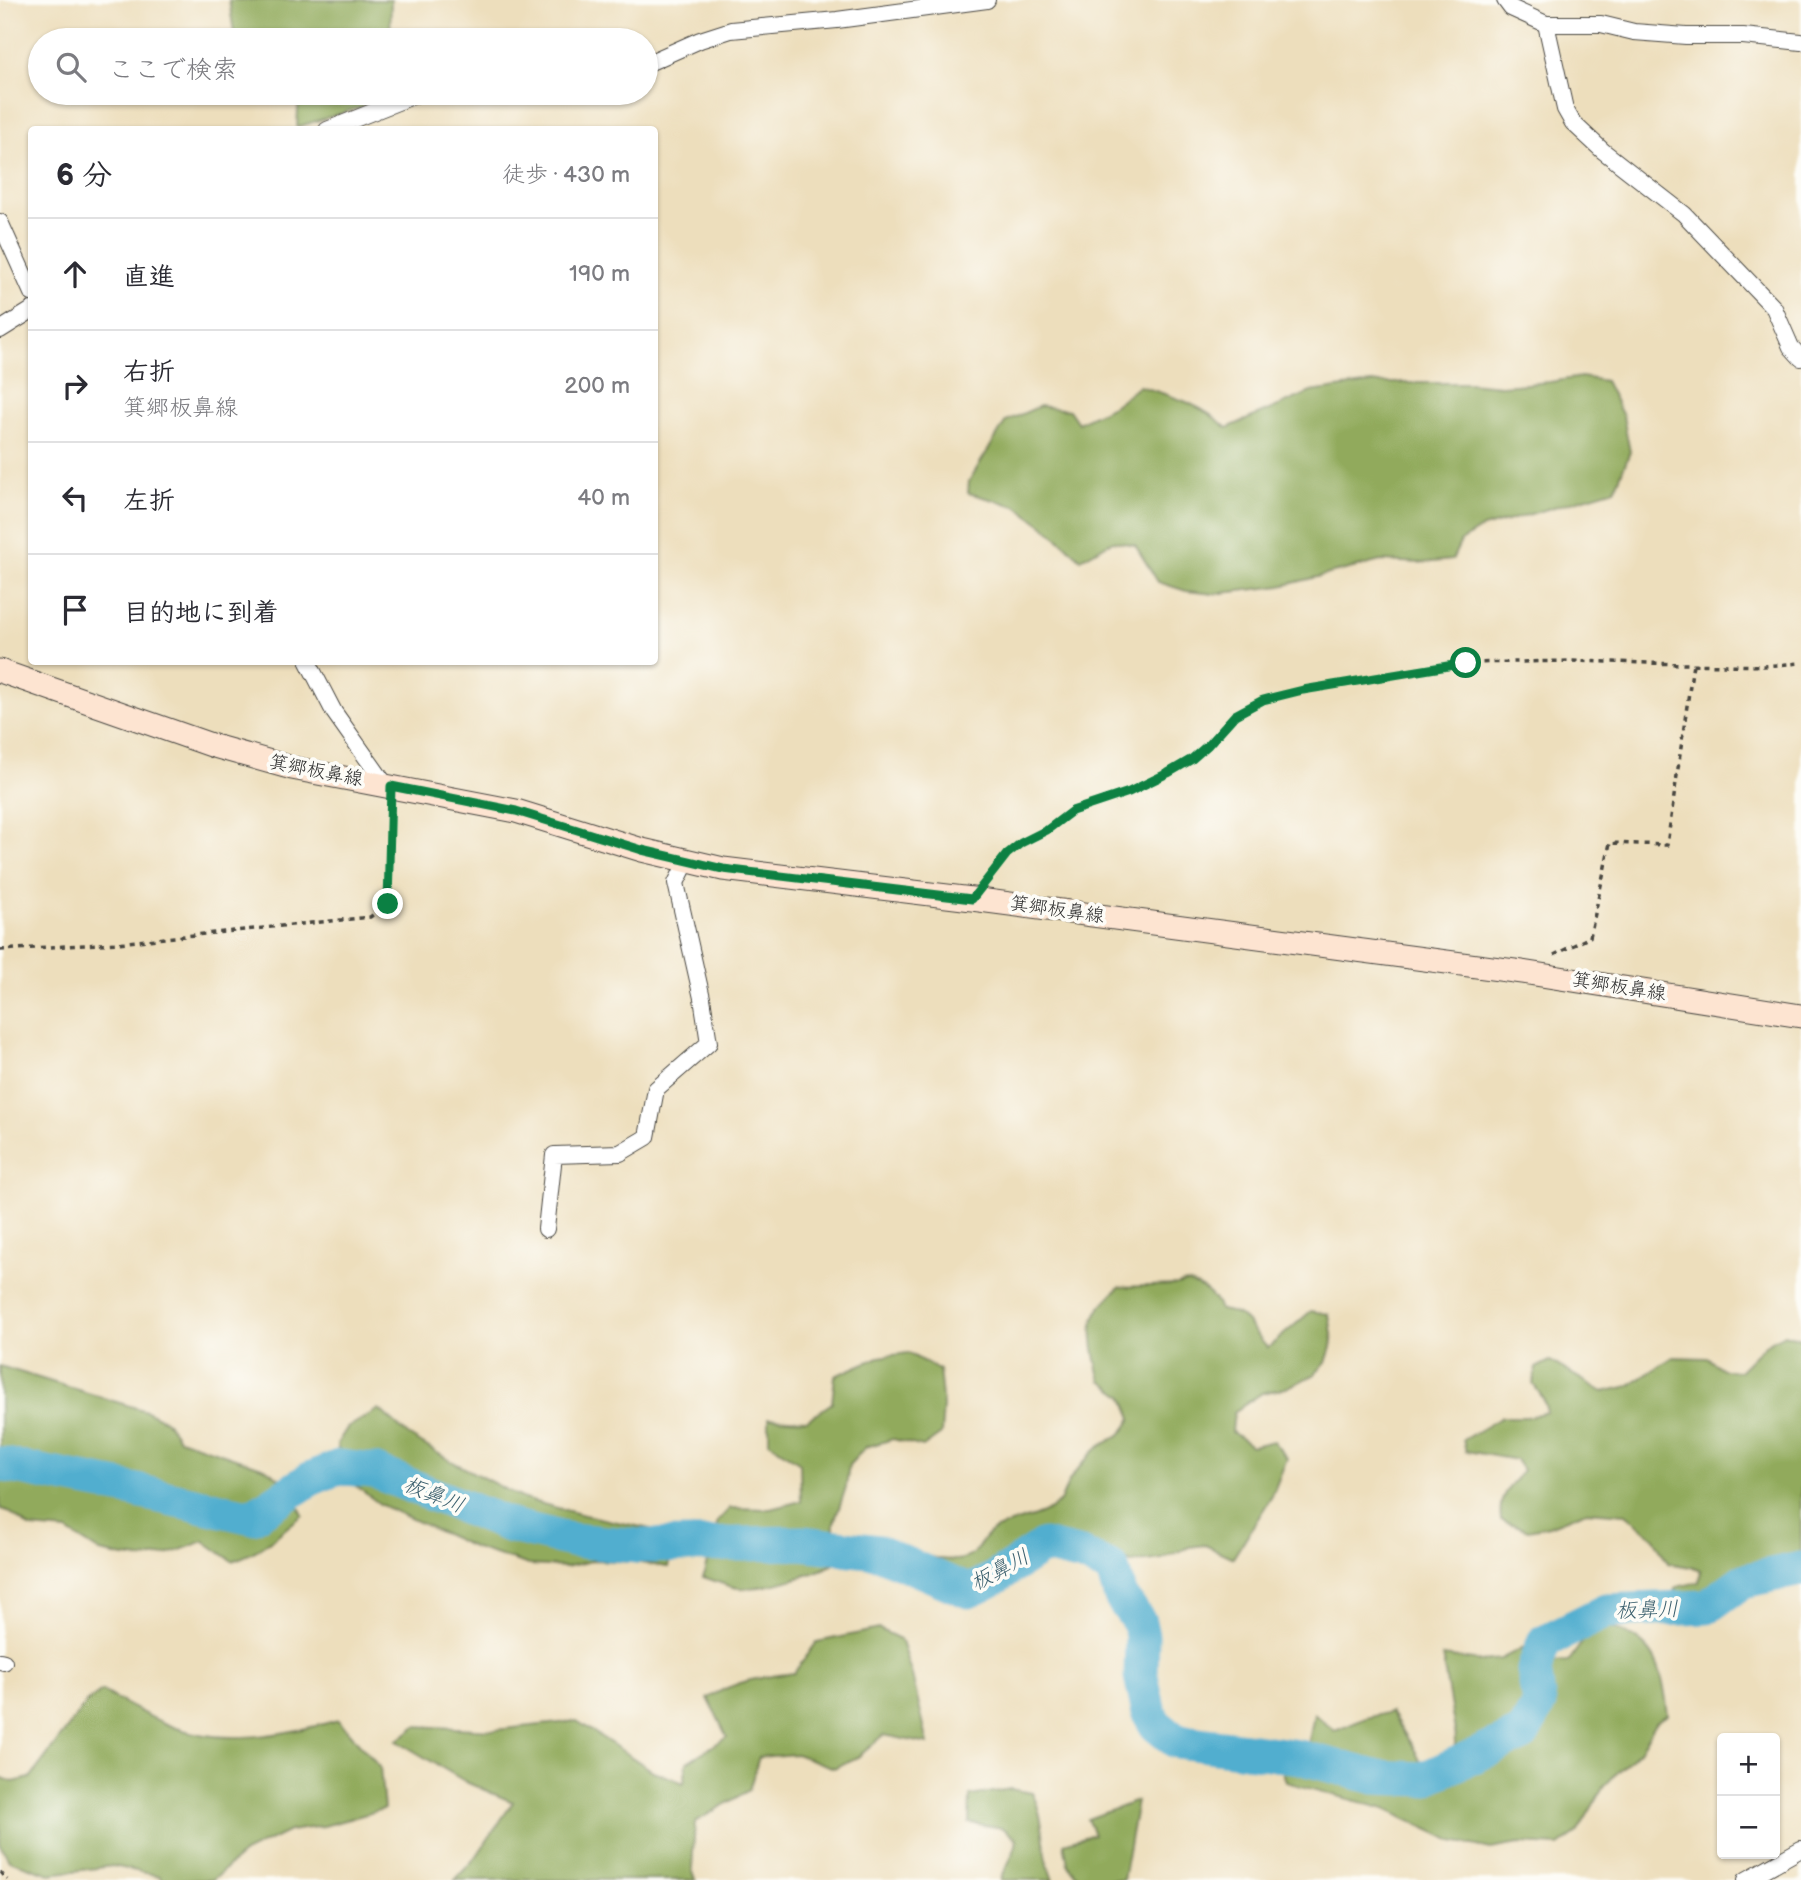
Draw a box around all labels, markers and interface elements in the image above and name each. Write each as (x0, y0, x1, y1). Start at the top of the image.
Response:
search box (28, 28, 658, 105)
icon: search (52, 48, 90, 86)
text: ここで検索 (108, 55, 238, 86)
text: 6 分 (56, 158, 112, 194)
text: 徒歩 · 430 m (502, 161, 630, 189)
icon: ahead (56, 255, 94, 293)
text: 190 m (569, 260, 630, 288)
text: 直進 (123, 262, 175, 293)
text: 右折 (123, 357, 175, 388)
icon: right (56, 367, 94, 405)
text: 200 m (564, 372, 630, 400)
text: 箕郷板鼻線 (123, 394, 238, 422)
icon: left (56, 479, 94, 517)
text: 40 m (577, 484, 630, 512)
text: 左折 (123, 486, 175, 517)
icon: arrive (56, 591, 94, 629)
text: 目的地に到着 (123, 598, 279, 629)
route start (1450, 647, 1481, 678)
street label: 箕郷板鼻線 (267, 751, 365, 791)
route end (372, 888, 403, 919)
street label: 箕郷板鼻線 (1008, 892, 1106, 928)
street label: 箕郷板鼻線 (1570, 968, 1668, 1006)
water label: 板鼻川 (400, 1472, 468, 1518)
water label: 板鼻川 (966, 1544, 1034, 1596)
water label: 板鼻川 (1615, 1596, 1679, 1624)
map controls (1717, 1733, 1780, 1859)
button: + (1717, 1733, 1780, 1796)
button: − (1717, 1796, 1780, 1859)

